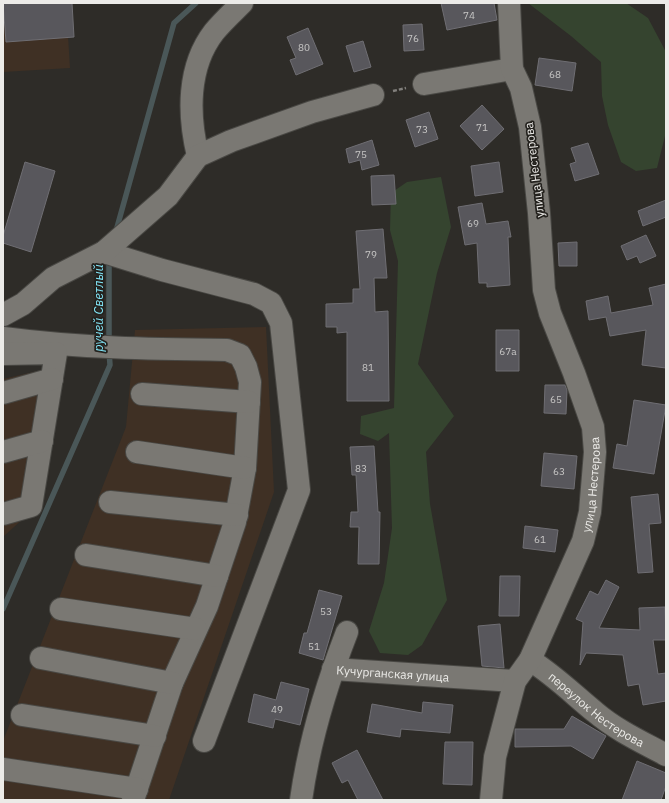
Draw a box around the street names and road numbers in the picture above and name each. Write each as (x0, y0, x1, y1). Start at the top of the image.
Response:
street label: улица Нестерова (521, 121, 547, 219)
street label: улица Нестерова (578, 436, 603, 534)
street label: Кучурганская улица (336, 662, 450, 684)
street label: переулок Нестерова (546, 669, 648, 750)

